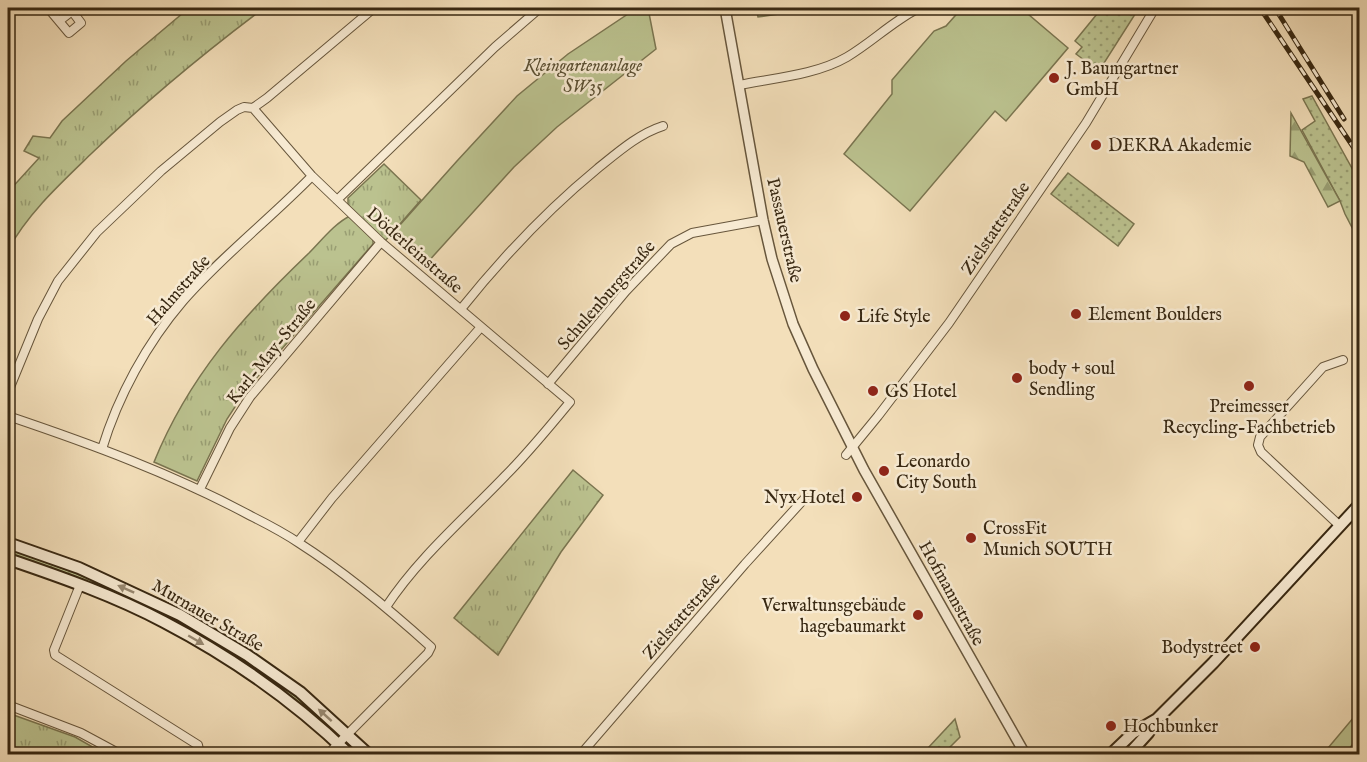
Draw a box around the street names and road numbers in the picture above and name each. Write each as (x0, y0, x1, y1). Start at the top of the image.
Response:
street label: Passauerstraße (760, 176, 807, 285)
street label: Zielstattstraße (957, 178, 1036, 280)
street label: Döderleinstraße (361, 203, 467, 299)
street label: Schulenburgstraße (553, 236, 661, 356)
street label: Halmstraße (142, 251, 216, 331)
street label: Karl-May-Straße (222, 294, 322, 410)
street label: Hofmannstraße (912, 537, 989, 650)
street label: Zielstattstraße (638, 569, 726, 665)
street label: Murnauer Straße (147, 575, 267, 658)

